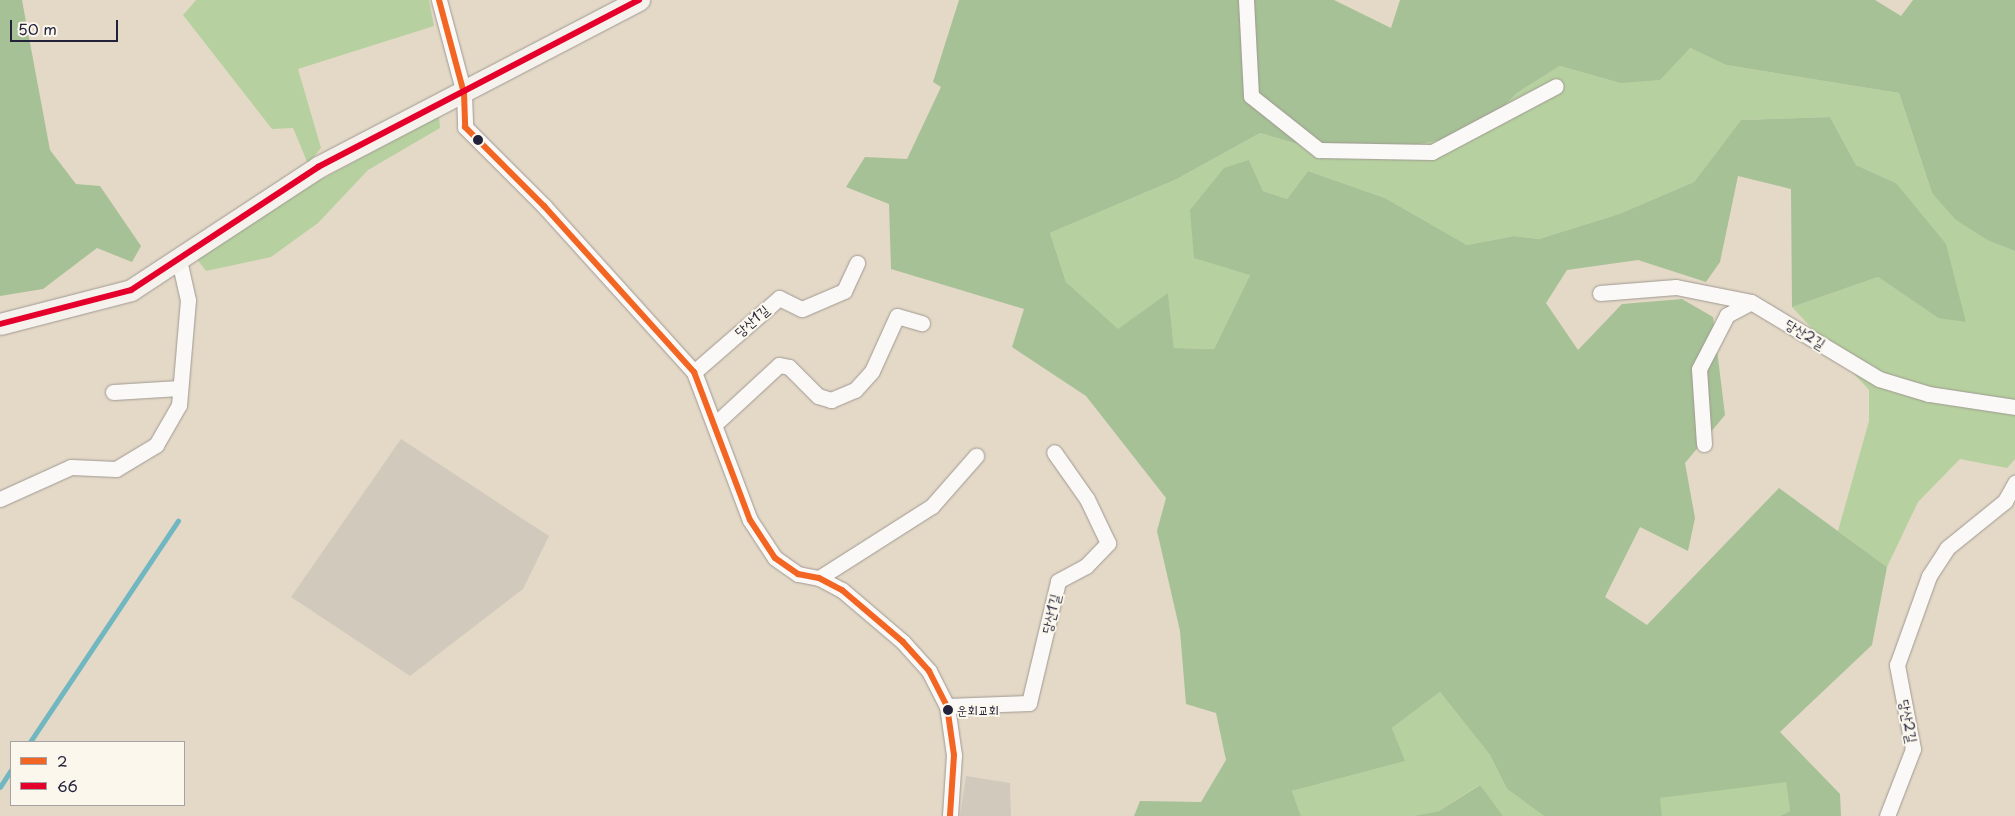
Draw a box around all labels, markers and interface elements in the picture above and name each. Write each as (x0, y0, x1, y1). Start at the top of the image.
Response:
scale bar (12, 10, 120, 42)
text: 50 m (18, 17, 57, 40)
unlabelled marker (473, 135, 483, 145)
street label: 당산1길 (731, 302, 773, 340)
street label: 당산2길 (1782, 316, 1828, 352)
street label: 당산1길 (1038, 593, 1064, 635)
street label: 당산2길 (1896, 698, 1920, 744)
place label: 운회교회 (957, 702, 999, 718)
marker: 운회교회 (943, 705, 953, 715)
legend (10, 741, 185, 806)
text: 2 (57, 749, 68, 772)
text: 66 (57, 774, 78, 797)

